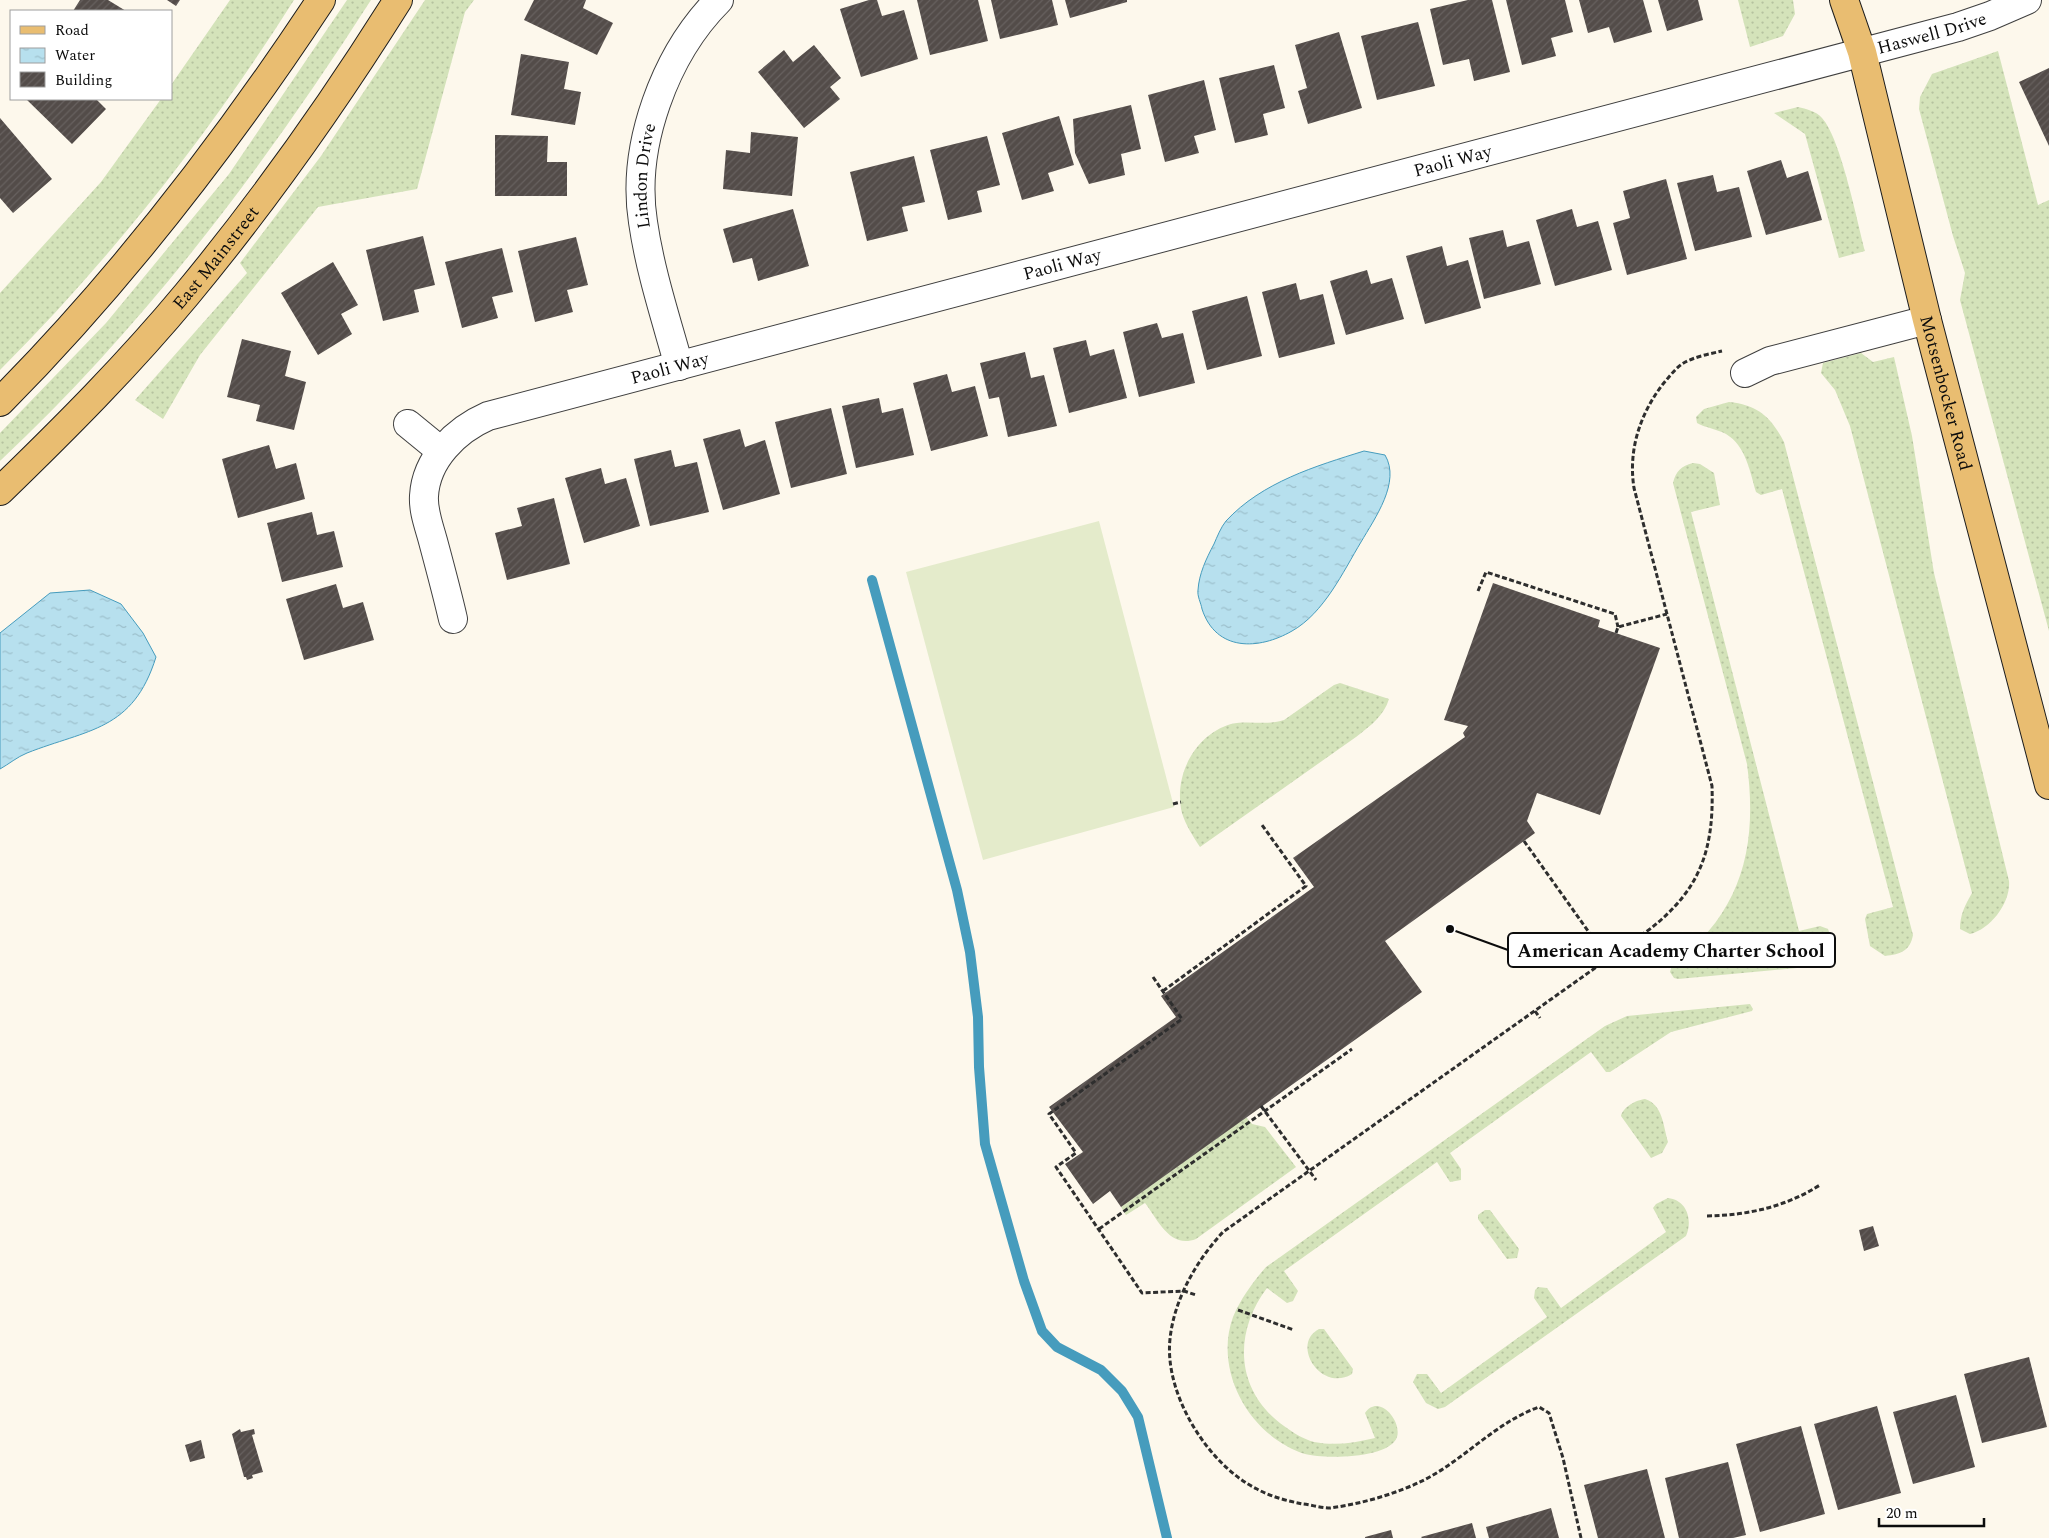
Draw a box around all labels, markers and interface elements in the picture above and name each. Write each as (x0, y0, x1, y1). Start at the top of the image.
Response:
street label: Haswell Drive (1874, 5, 1990, 62)
legend (10, 10, 172, 100)
text: Road (55, 19, 89, 42)
text: Water (55, 44, 95, 67)
text: Building (55, 69, 112, 92)
street label: Lindon Drive (628, 120, 663, 231)
street label: Paoli Way (1411, 138, 1496, 184)
street label: East Mainstreet (166, 200, 266, 316)
street label: Paoli Way (1020, 241, 1105, 288)
street label: Motsenbocker Road (1912, 312, 1979, 473)
street label: Paoli Way (628, 345, 713, 392)
callout: American Academy Charter School (1508, 933, 1835, 967)
text: American Academy Charter School (1517, 937, 1825, 966)
scale bar (1879, 1496, 1984, 1528)
text: 20 m (1886, 1502, 1918, 1525)

